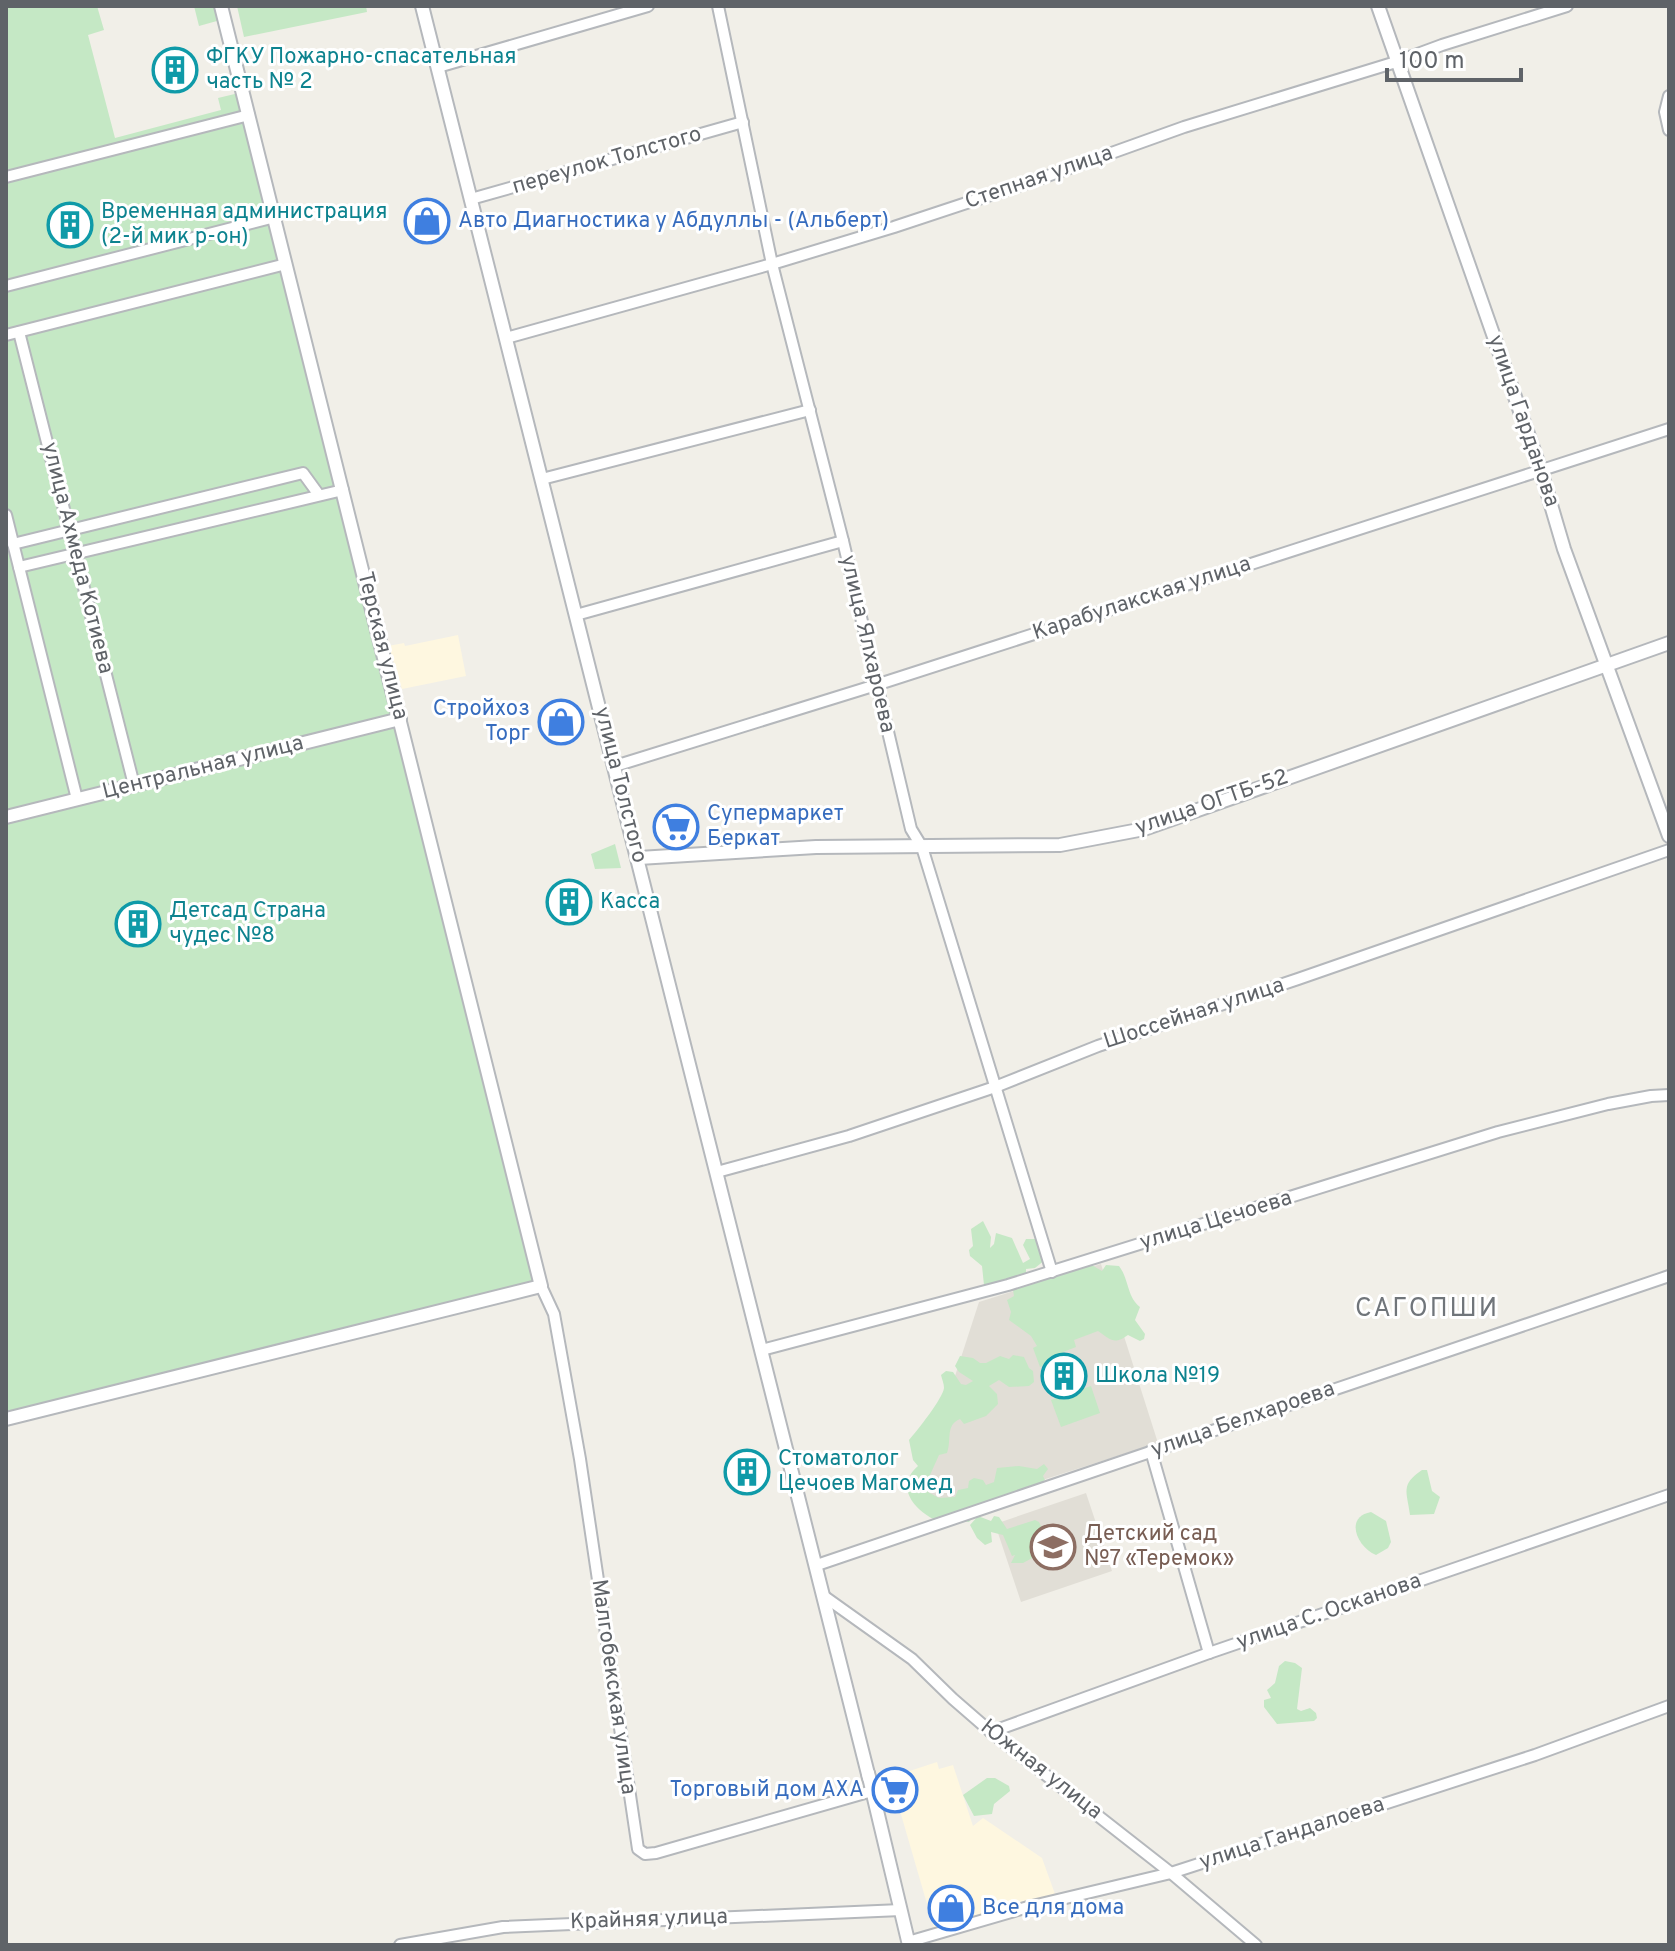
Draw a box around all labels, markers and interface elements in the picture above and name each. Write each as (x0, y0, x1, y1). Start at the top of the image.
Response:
scale bar (1387, 32, 1521, 82)
place label: ФГКУ Пожарно-спасательная часть № 2 (206, 44, 517, 96)
building icon: ФГКУ Пожарно-спасательная часть № 2 (151, 46, 199, 94)
text: 100 m (1399, 47, 1465, 77)
street label: переулок Толстого (509, 121, 705, 201)
street label: Степная улица (962, 140, 1116, 216)
shop icon: Авто Диагностика у Абдуллы - (Альберт) (403, 197, 451, 245)
place label: Временная администрация (2-й мик р-он) (101, 199, 388, 251)
building icon: Временная администрация (2-й мик р-он) (46, 201, 94, 249)
place label: Авто Диагностика у Абдуллы - (Альберт) (458, 208, 889, 235)
street label: улица Гарданова (1481, 332, 1565, 510)
street label: улица Ахмеда Котиева (35, 439, 119, 677)
street label: Карабулакская улица (1029, 551, 1255, 647)
street label: улица Ялхароева (833, 552, 901, 736)
street label: Терская улица (351, 569, 413, 723)
place label: Стройхоз Торг (433, 696, 530, 748)
shop icon: Стройхоз Торг (537, 698, 585, 746)
street label: улица Толстого (588, 704, 652, 866)
street label: Центральная улица (100, 730, 306, 806)
street label: улица ОГТБ-52 (1132, 764, 1292, 842)
place label: Супермаркет Беркат (707, 801, 844, 853)
supermarket icon: Супермаркет Беркат (652, 803, 700, 851)
building icon: Касса (545, 878, 593, 926)
place label: Касса (600, 889, 660, 916)
place label: Детсад Страна чудес №8 (169, 898, 326, 950)
building icon: Детсад Страна чудес №8 (114, 900, 162, 948)
street label: Шоссейная улица (1100, 972, 1288, 1056)
street label: улица Цечоева (1137, 1185, 1295, 1257)
district label: САГОПШИ (1355, 1293, 1499, 1326)
building icon: Школа №19 (1040, 1352, 1088, 1400)
place label: Школа №19 (1095, 1363, 1220, 1390)
street label: улица Белхароева (1148, 1376, 1338, 1464)
place label: Стоматолог Цечоев Магомед (778, 1446, 953, 1498)
building icon: Стоматолог Цечоев Магомед (723, 1448, 771, 1496)
place label: Детский сад №7 «Теремок» (1084, 1521, 1234, 1573)
school or university icon: Детский сад №7 «Теремок» (1029, 1523, 1077, 1571)
street label: улица С. Осканова (1233, 1568, 1425, 1656)
street label: Малгобекская улица (585, 1578, 641, 1796)
street label: Южная улица (975, 1714, 1107, 1826)
supermarket icon: Торговый дом АХА (871, 1766, 919, 1814)
place label: Торговый дом АХА (670, 1777, 864, 1804)
street label: улица Гандалоева (1196, 1791, 1388, 1877)
shop icon: Все для дома (927, 1884, 975, 1932)
place label: Все для дома (982, 1895, 1124, 1922)
street label: Крайняя улица (570, 1904, 728, 1936)

